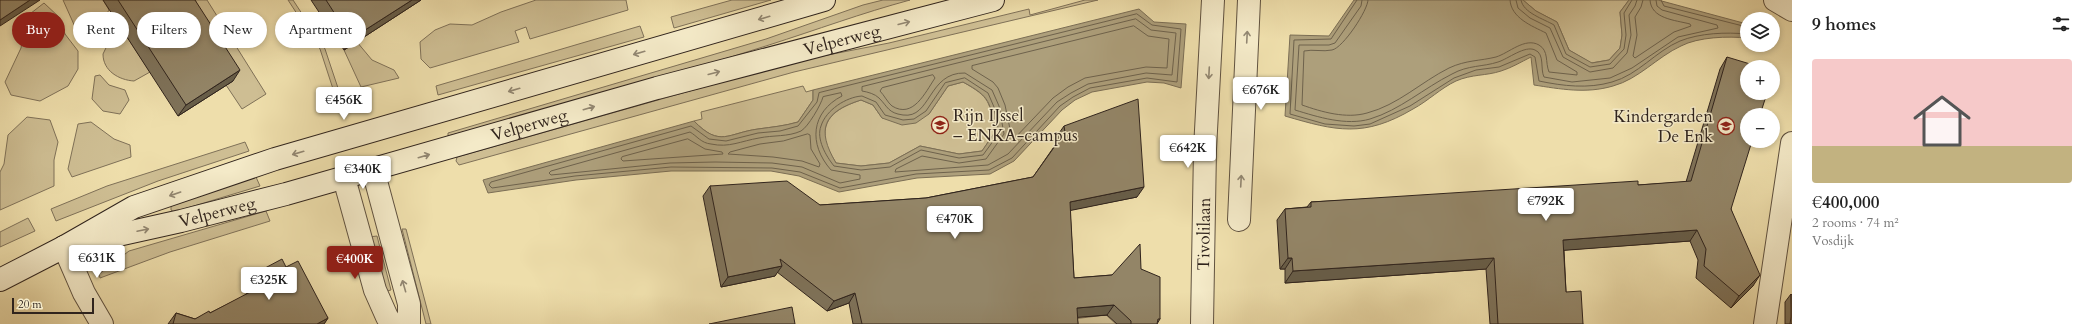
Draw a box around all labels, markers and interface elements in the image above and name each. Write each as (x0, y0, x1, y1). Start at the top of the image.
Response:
chip: Buy (12, 12, 65, 48)
chip: Rent (73, 12, 129, 48)
chip: Filters (137, 12, 201, 48)
chip: New (209, 12, 267, 48)
chip: Apartment (275, 12, 366, 48)
map controls (1740, 12, 1780, 148)
button: layers (1740, 12, 1780, 52)
text: 9 homes (1812, 13, 1876, 36)
icon: filters (2050, 13, 2072, 35)
one-way arrow (757, 14, 770, 22)
street label: Velperweg (801, 19, 883, 61)
one-way arrow (897, 19, 910, 26)
one-way arrow (1244, 31, 1251, 44)
one-way arrow (632, 50, 645, 57)
button: + (1740, 60, 1780, 100)
one-way arrow (1206, 66, 1213, 79)
one-way arrow (707, 69, 720, 76)
pin: €676K (1233, 77, 1289, 111)
text: €676K (1242, 81, 1280, 99)
icon: home (1906, 85, 1978, 157)
one-way arrow (508, 86, 521, 94)
pin: €456K (316, 87, 372, 121)
text: €456K (325, 91, 363, 109)
street label: Velperweg (488, 103, 570, 147)
one-way arrow (582, 104, 595, 111)
place label: Rijn IJssel – ENKA-campus (953, 104, 1078, 147)
place label: Kindergarden De Enk (1613, 105, 1714, 148)
button: − (1740, 108, 1780, 148)
school or university icon: Rijn IJssel – ENKA-campus (930, 115, 950, 135)
school or university icon: Kindergarden De Enk (1716, 116, 1736, 136)
pin: €642K (1160, 135, 1216, 169)
text: €642K (1169, 139, 1207, 157)
one-way arrow (292, 150, 305, 157)
one-way arrow (417, 152, 430, 159)
pin: €340K (335, 156, 391, 190)
text: €340K (344, 160, 382, 178)
one-way arrow (1237, 175, 1244, 188)
pin: €792K (1518, 188, 1574, 222)
one-way arrow (169, 190, 181, 198)
street label: Velperweg (176, 191, 258, 233)
text: €400,000 (1812, 191, 1879, 214)
text: €792K (1527, 192, 1565, 210)
street label: Tivolilaan (1192, 197, 1216, 271)
pin: €470K (927, 206, 983, 240)
text: €470K (936, 210, 974, 228)
text: 2 rooms · 74 m² (1812, 214, 1899, 232)
one-way arrow (136, 225, 149, 233)
text: Vosdijk (1812, 232, 1854, 250)
pin: €631K (69, 245, 125, 279)
pin: €400K (327, 246, 383, 280)
text: €631K (78, 249, 116, 267)
text: €400K (336, 250, 374, 268)
pin: €325K (241, 267, 297, 301)
text: €325K (250, 271, 288, 289)
one-way arrow (400, 279, 407, 292)
scale bar (12, 296, 94, 315)
text: 20 m (18, 297, 42, 312)

